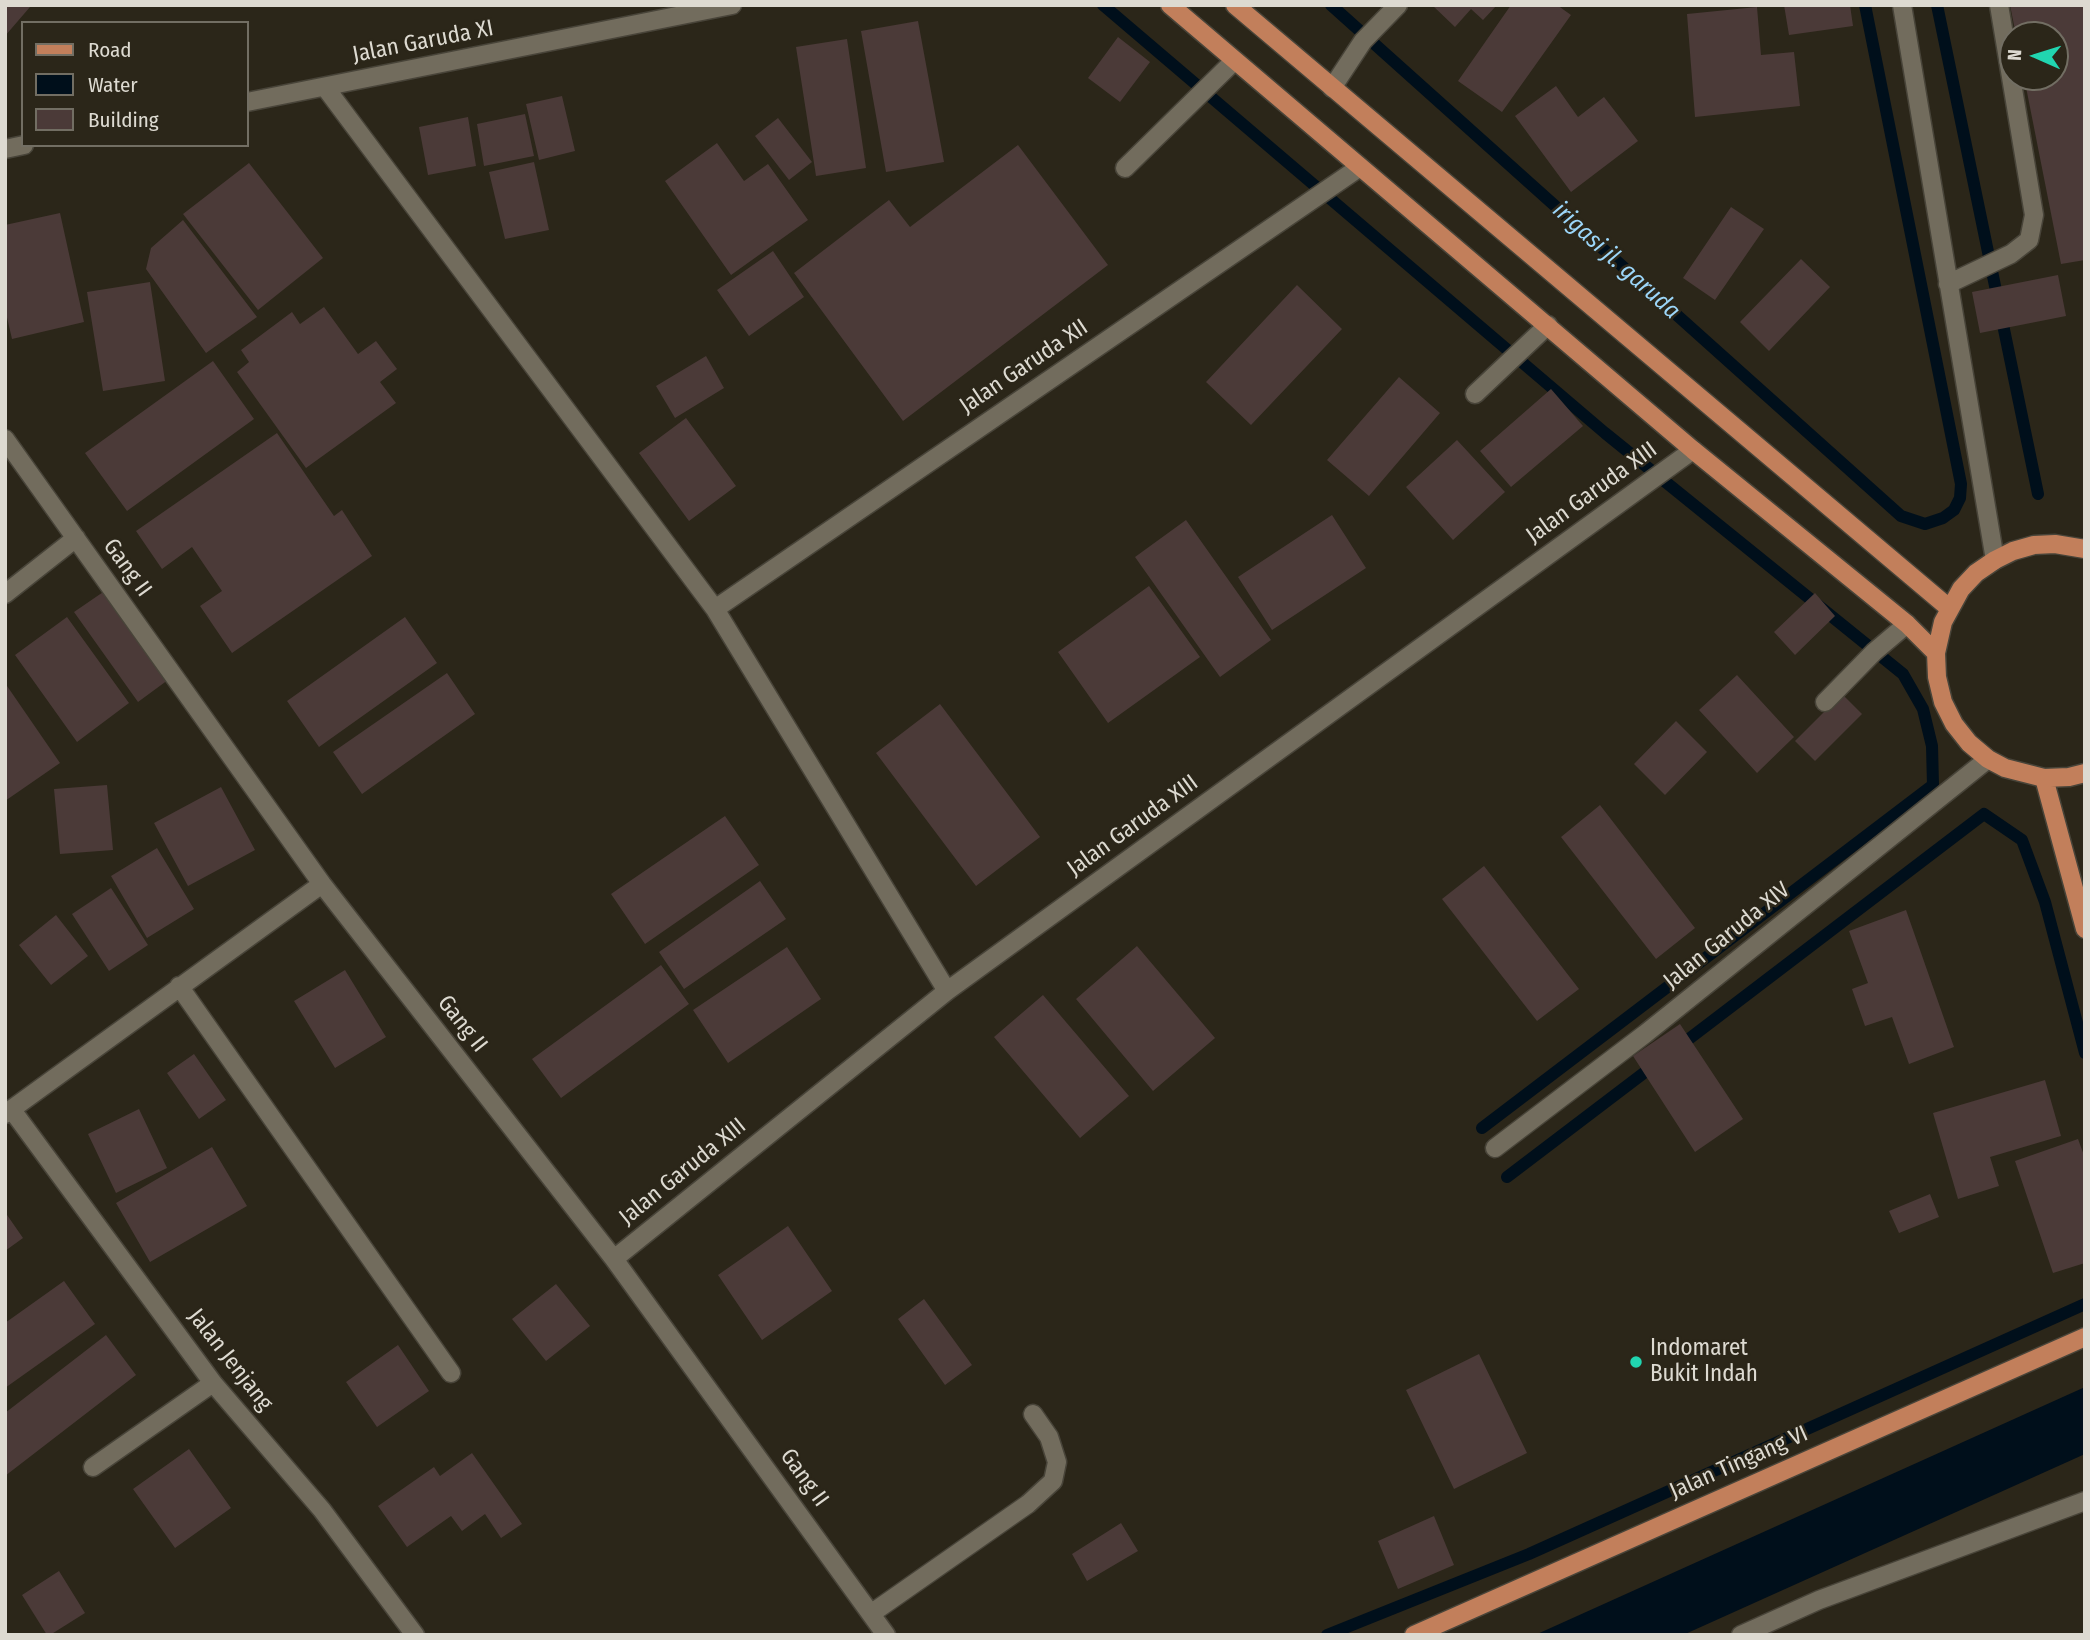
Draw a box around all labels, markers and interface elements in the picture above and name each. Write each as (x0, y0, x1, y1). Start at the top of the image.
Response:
street label: Jalan Garuda XI (350, 15, 496, 69)
legend (21, 21, 248, 147)
north arrow (1999, 21, 2069, 91)
text: Road (88, 37, 132, 63)
text: N (2003, 49, 2026, 61)
text: Water (88, 72, 138, 98)
text: Building (88, 107, 159, 133)
water label: irigasi jl. garuda (1546, 196, 1686, 326)
street label: Jalan Garuda XII (955, 314, 1093, 420)
street label: Jalan Garuda XIII (1521, 436, 1663, 550)
street label: Gang II (97, 534, 157, 602)
street label: Jalan Garuda XIII (1062, 769, 1204, 883)
street label: Jalan Garuda XIV (1658, 877, 1796, 995)
street label: Gang II (431, 990, 493, 1058)
street label: Jalan Garuda XIII (614, 1113, 752, 1231)
street label: Jalan Jenjang (182, 1304, 278, 1416)
place label: Indomaret Bukit Indah (1650, 1335, 1758, 1389)
marker: Indomaret Bukit Indah (1628, 1354, 1644, 1370)
street label: Jalan Tingang VI (1666, 1420, 1812, 1506)
street label: Gang II (774, 1444, 834, 1512)

